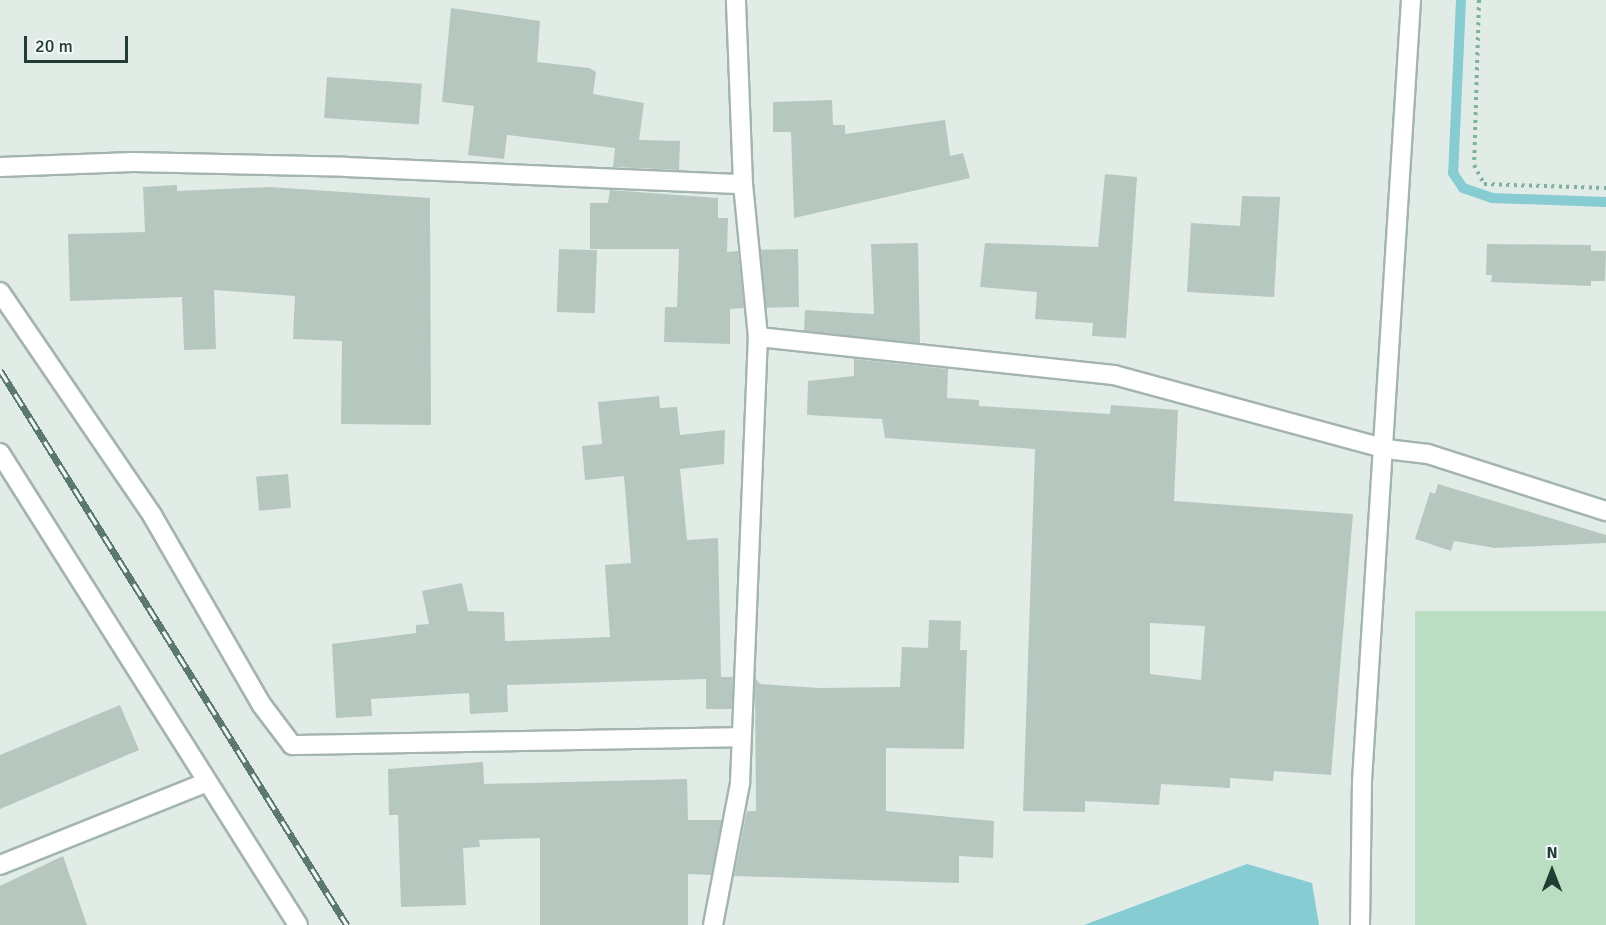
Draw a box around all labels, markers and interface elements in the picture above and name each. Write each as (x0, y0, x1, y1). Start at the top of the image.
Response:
scale bar (27, 24, 130, 62)
text: 20 m (35, 35, 73, 57)
north arrow (1522, 841, 1582, 901)
text: N (1546, 843, 1558, 863)

